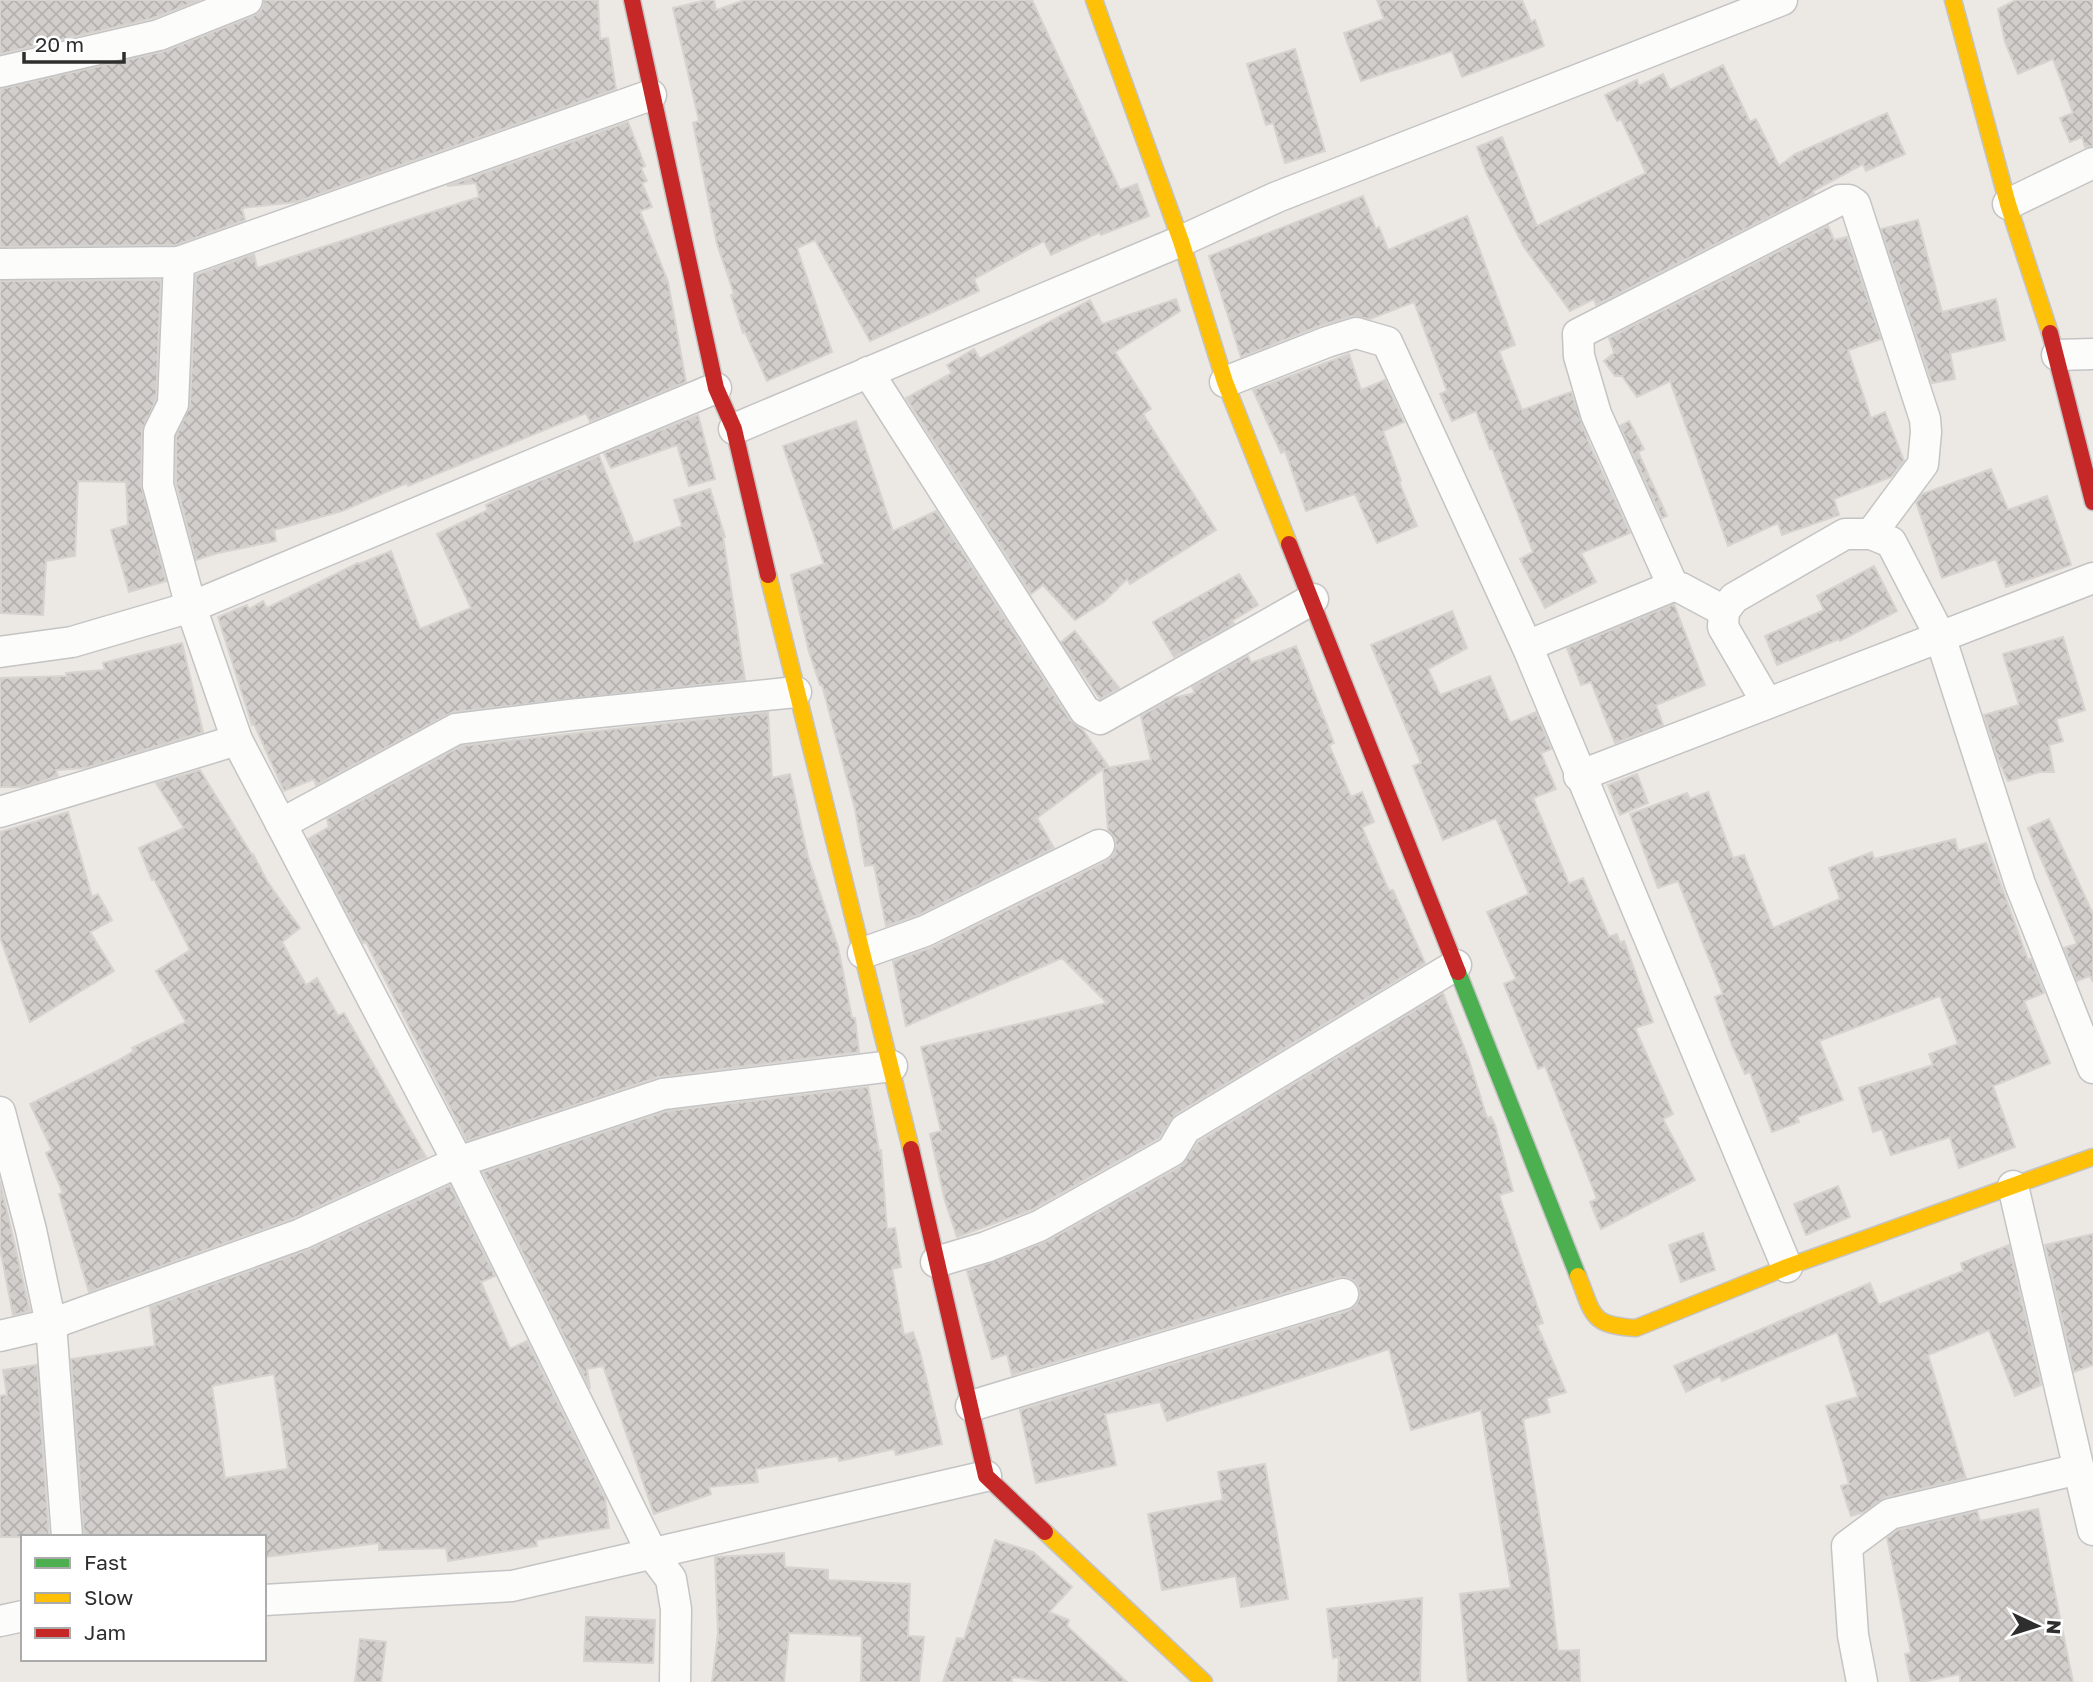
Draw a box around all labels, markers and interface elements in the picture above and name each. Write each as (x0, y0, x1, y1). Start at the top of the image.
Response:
scale bar (24, 21, 124, 65)
text: 20 m (35, 31, 84, 57)
legend (21, 1535, 266, 1661)
text: Fast (84, 1549, 127, 1575)
text: Slow (84, 1584, 133, 1610)
north arrow (2002, 1591, 2072, 1661)
text: Jam (84, 1619, 126, 1645)
text: N (2042, 1619, 2066, 1635)

